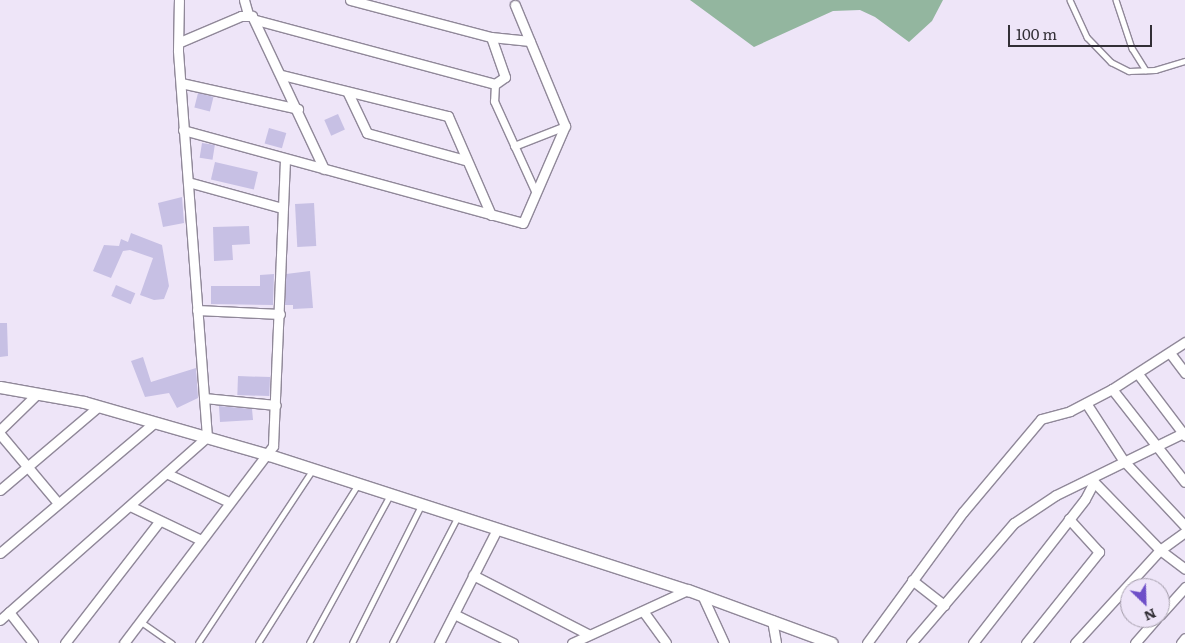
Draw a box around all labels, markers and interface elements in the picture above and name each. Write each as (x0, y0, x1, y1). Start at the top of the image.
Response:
scale bar (1010, 15, 1154, 47)
text: 100 m (1016, 22, 1057, 45)
north arrow (1120, 578, 1170, 628)
text: N (1141, 604, 1160, 627)

